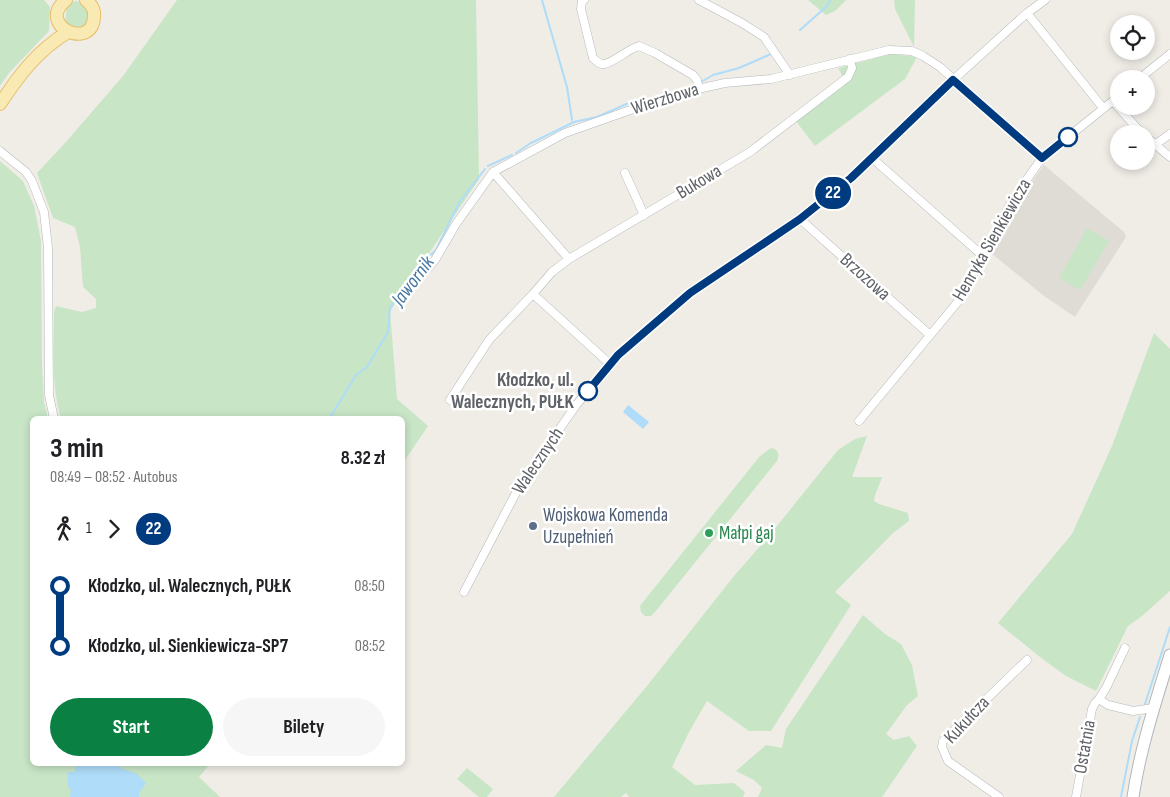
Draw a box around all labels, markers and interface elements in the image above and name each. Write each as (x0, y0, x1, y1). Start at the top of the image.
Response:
map controls (1110, 15, 1155, 170)
button: locate (1110, 15, 1155, 60)
button: + (1110, 70, 1155, 115)
street label: Wierzbowa (629, 78, 701, 120)
button: − (1110, 125, 1155, 170)
unlabelled marker (1058, 127, 1078, 147)
street label: Bukowa (672, 160, 726, 204)
street label: Henryka Sienkiewicza (948, 175, 1036, 305)
line badge: 22 (810, 177, 856, 209)
text: 22 (825, 182, 841, 203)
street label: Brzozowa (835, 248, 895, 306)
water label: Jawornik (386, 251, 440, 312)
place label: Kłodzko, ul. Walecznych, PUŁK (451, 369, 575, 414)
marker: Kłodzko, ul. Walecznych, PUŁK (578, 381, 598, 401)
street label: Walecznych (507, 423, 569, 499)
text: 3 min (50, 432, 104, 465)
text: 8.32 zł (341, 447, 385, 470)
text: 08:49 – 08:52 · Autobus (50, 468, 177, 487)
place label: Wojskowa Komenda Uzupełnień (543, 504, 668, 549)
icon: walk (50, 515, 78, 543)
icon: forward (100, 515, 128, 543)
text: 22 (146, 518, 161, 539)
text: 1 (86, 519, 92, 538)
marker: Wojskowa Komenda Uzupełnień (527, 520, 539, 532)
place label: Małpi gaj (719, 522, 774, 545)
marker: Małpi gaj (703, 527, 715, 539)
text: Kłodzko, ul. Walecznych, PUŁK (88, 575, 291, 598)
text: 08:50 (354, 577, 385, 596)
text: Kłodzko, ul. Sienkiewicza-SP7 (88, 635, 288, 658)
text: 08:52 (355, 637, 385, 656)
street label: Kukułcza (939, 691, 995, 749)
button: Start (50, 698, 213, 756)
button: Bilety (223, 698, 385, 756)
street label: Ostatnia (1069, 718, 1101, 776)

